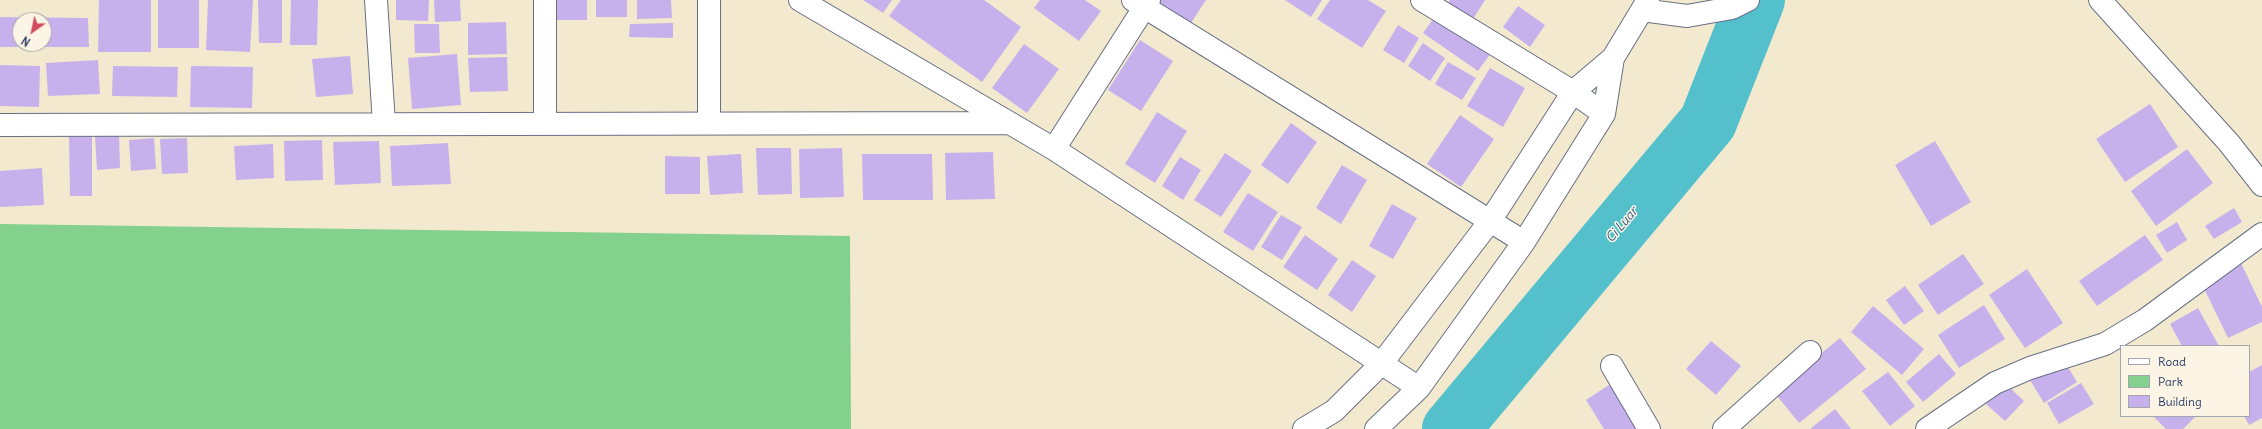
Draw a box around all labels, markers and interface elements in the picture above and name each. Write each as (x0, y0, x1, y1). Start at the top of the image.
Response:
north arrow (12, 12, 52, 52)
text: N (19, 33, 33, 49)
water label: Ci Luar (1603, 204, 1641, 246)
legend (2120, 345, 2250, 417)
text: Road (2158, 354, 2186, 369)
text: Park (2158, 374, 2183, 389)
text: Building (2158, 394, 2202, 409)

